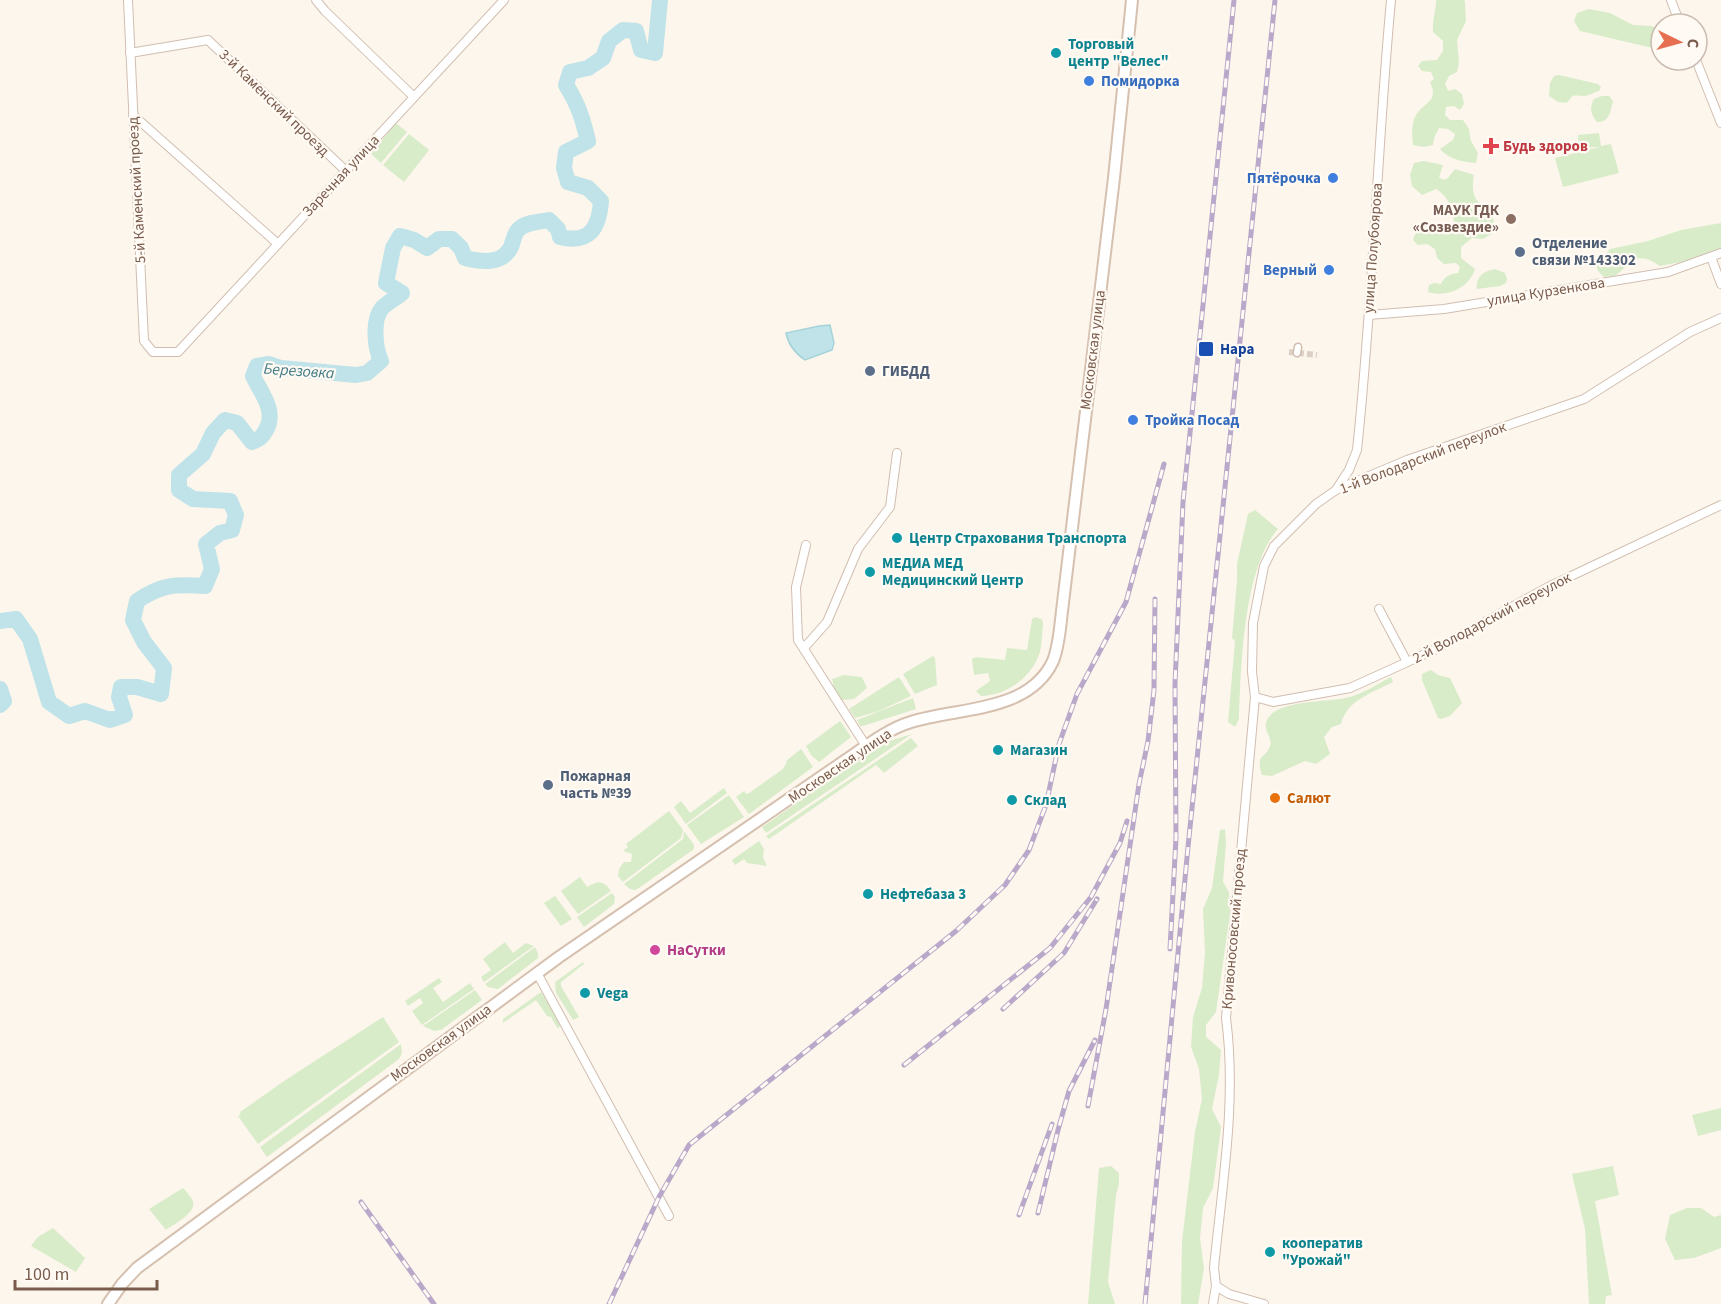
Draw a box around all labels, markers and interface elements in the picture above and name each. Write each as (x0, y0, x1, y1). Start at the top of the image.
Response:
north arrow (1649, 12, 1709, 72)
place label: Торговый центр "Велес" (1068, 34, 1169, 72)
text: С (1682, 38, 1704, 49)
street label: 3-й Каменский проезд (214, 45, 334, 161)
marker: Торговый центр "Велес" (1049, 46, 1063, 60)
place label: Помидорка (1101, 71, 1180, 92)
marker: Помидорка (1082, 74, 1096, 88)
street label: 5-й Каменский проезд (123, 116, 151, 264)
street label: Заречная улица (297, 130, 385, 222)
place label: Будь здоров (1503, 136, 1588, 157)
marker: Будь здоров (1484, 139, 1498, 153)
place label: Пятёрочка (1247, 168, 1321, 189)
marker: Пятёрочка (1326, 171, 1340, 185)
street label: улица Полубоярова (1358, 182, 1388, 314)
place label: МАУК ГДК «Созвездие» (1413, 200, 1500, 238)
marker: МАУК ГДК «Созвездие» (1504, 212, 1518, 226)
place label: Отделение связи №143302 (1532, 233, 1636, 271)
marker: Отделение связи №143302 (1513, 245, 1527, 259)
place label: Верный (1263, 260, 1317, 281)
marker: Верный (1322, 263, 1336, 277)
street label: улица Курзенкова (1486, 272, 1606, 312)
street label: Московская улица (1075, 289, 1111, 411)
place label: Нара (1220, 339, 1254, 360)
marker: Нара (1197, 340, 1215, 358)
water label: Березовка (263, 358, 336, 384)
place label: ГИБДД (882, 361, 930, 382)
marker: ГИБДД (863, 364, 877, 378)
place label: Тройка Посад (1145, 410, 1239, 431)
marker: Тройка Посад (1126, 413, 1140, 427)
street label: 1-й Володарский переулок (1337, 416, 1510, 499)
place label: Центр Страхования Транспорта (909, 528, 1127, 549)
marker: Центр Страхования Транспорта (890, 531, 904, 545)
place label: МЕДИА МЕД Медицинский Центр (882, 553, 1024, 591)
marker: МЕДИА МЕД Медицинский Центр (863, 565, 877, 579)
street label: 2-й Володарский переулок (1409, 567, 1575, 669)
street label: Московская улица (784, 724, 896, 808)
place label: Магазин (1010, 740, 1068, 761)
marker: Магазин (991, 743, 1005, 757)
place label: Пожарная часть №39 (560, 766, 632, 804)
marker: Пожарная часть №39 (541, 778, 555, 792)
place label: Салют (1287, 788, 1331, 809)
place label: Склад (1024, 790, 1066, 811)
marker: Салют (1268, 791, 1282, 805)
marker: Склад (1005, 793, 1019, 807)
street label: Кривоносовский проезд (1217, 848, 1251, 1010)
place label: Нефтебаза 3 (880, 884, 966, 905)
marker: Нефтебаза 3 (861, 887, 875, 901)
place label: НаСутки (667, 940, 726, 961)
marker: НаСутки (648, 943, 662, 957)
place label: Vega (596, 983, 628, 1004)
marker: Vega (578, 986, 592, 1000)
street label: Московская улица (386, 999, 496, 1087)
place label: кооператив "Урожай" (1282, 1233, 1363, 1271)
marker: кооператив "Урожай" (1263, 1245, 1277, 1259)
scale bar (15, 1253, 158, 1291)
text: 100 m (24, 1262, 69, 1287)

